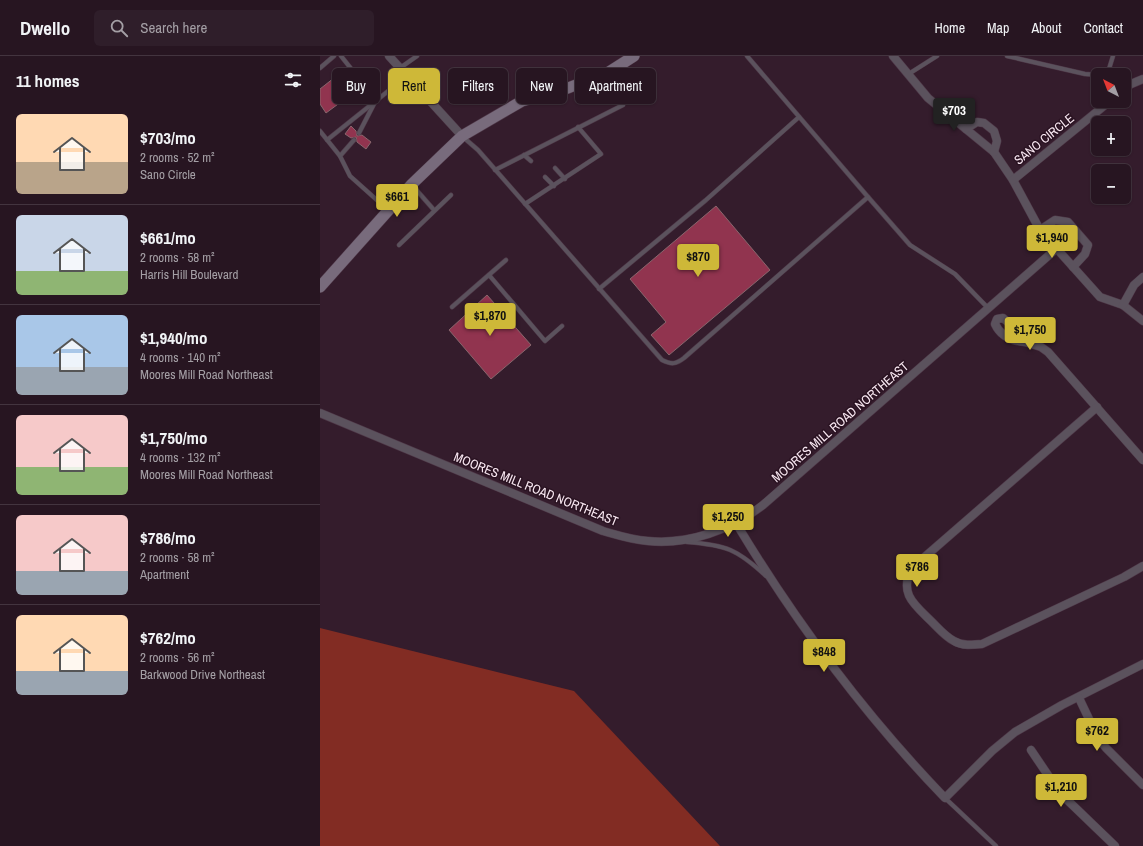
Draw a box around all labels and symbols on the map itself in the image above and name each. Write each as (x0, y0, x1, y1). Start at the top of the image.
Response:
north arrow (1091, 68, 1131, 108)
pin: $703 (930, 98, 978, 132)
street label: SANO CIRCLE (1011, 110, 1077, 168)
pin: $661 (373, 184, 421, 218)
pin: $1,940 (1019, 225, 1085, 259)
pin: $870 (674, 244, 722, 278)
pin: $1,870 (457, 303, 523, 337)
pin: $1,750 (997, 317, 1063, 351)
street label: MOORES MILL ROAD NORTHEAST (768, 358, 912, 486)
street label: MOORES MILL ROAD NORTHEAST (451, 448, 621, 530)
pin: $1,250 (695, 504, 761, 538)
pin: $786 (893, 554, 941, 588)
pin: $848 (800, 639, 848, 673)
pin: $762 (1073, 718, 1121, 752)
pin: $1,210 (1028, 774, 1094, 808)

